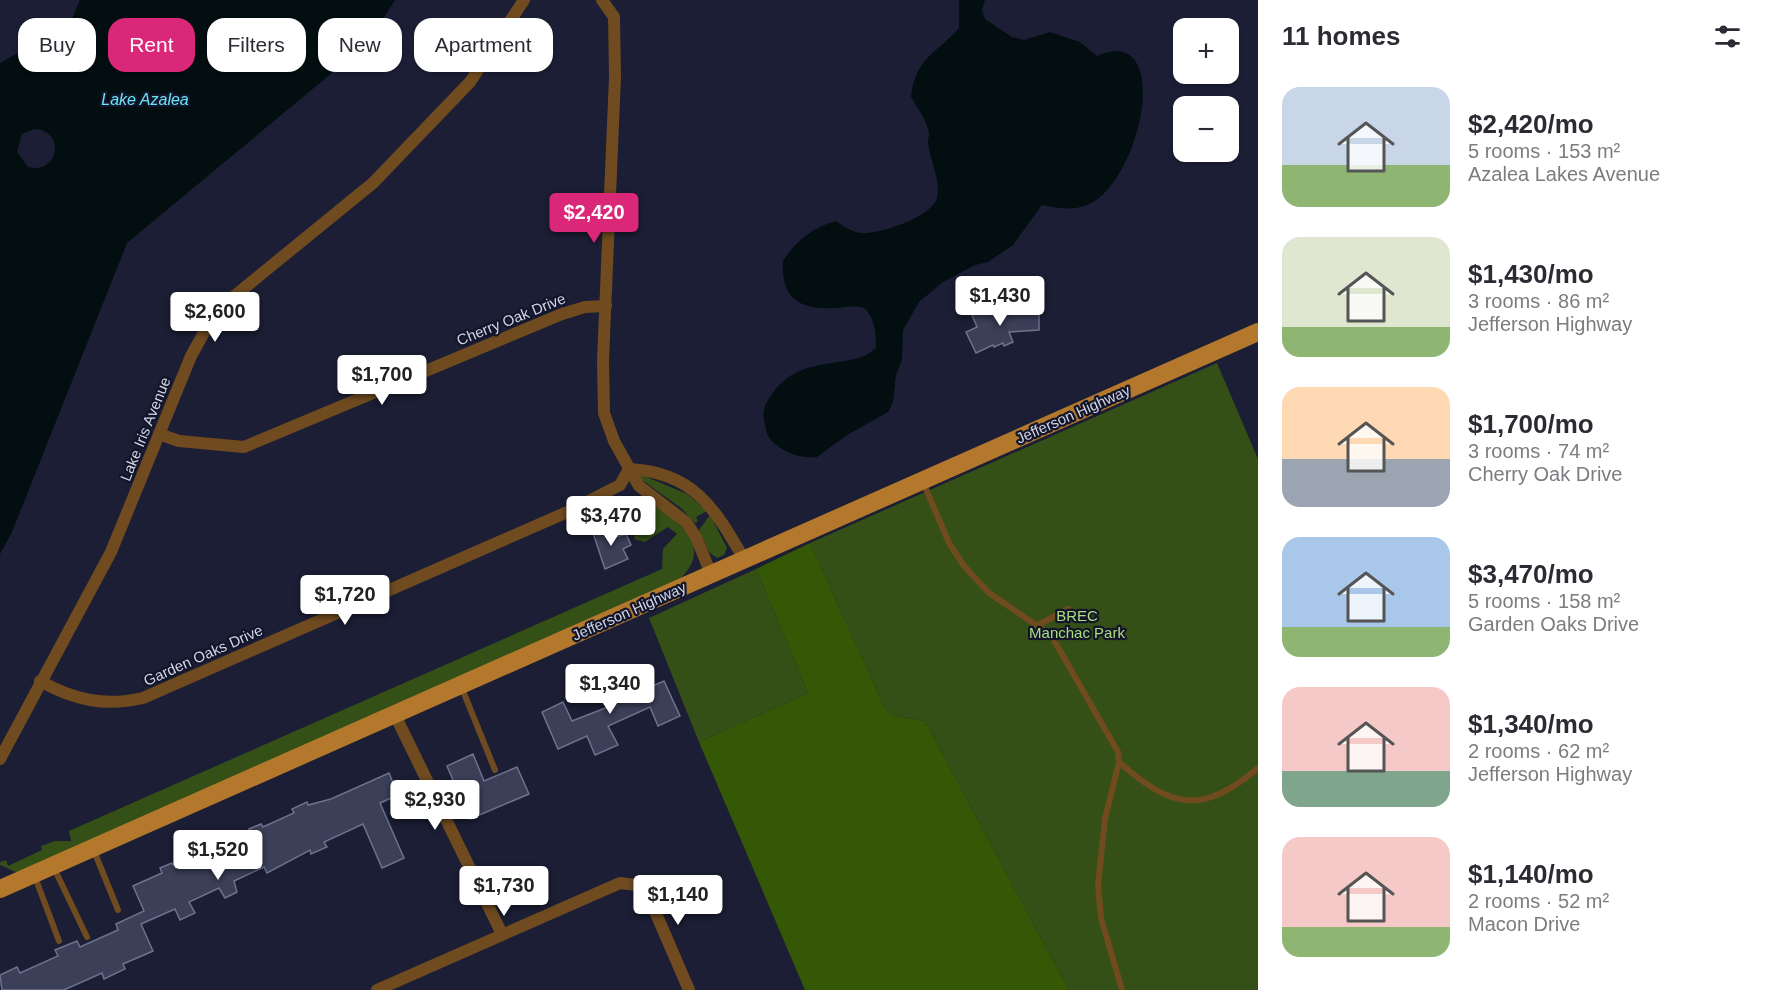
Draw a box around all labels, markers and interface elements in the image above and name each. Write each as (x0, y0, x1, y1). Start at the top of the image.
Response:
chip: Buy (18, 18, 96, 72)
chip: Rent (108, 18, 195, 72)
chip: Filters (207, 18, 306, 72)
chip: New (318, 18, 402, 72)
chip: Apartment (414, 18, 553, 72)
map controls (1173, 18, 1239, 162)
button: + (1173, 18, 1239, 84)
icon: filters (1711, 20, 1744, 53)
text: 11 homes (1282, 21, 1401, 51)
water label: Lake Azalea (101, 91, 189, 108)
button: − (1173, 96, 1239, 162)
text: $2,420/mo (1468, 109, 1594, 139)
icon: home (1330, 111, 1402, 183)
text: 5 rooms · 153 m² (1468, 140, 1620, 162)
text: Azalea Lakes Avenue (1468, 163, 1660, 185)
pin: $2,420 (545, 193, 643, 244)
text: $2,420 (563, 201, 625, 223)
text: $1,430/mo (1468, 259, 1594, 289)
icon: home (1330, 261, 1402, 333)
pin: $1,430 (951, 276, 1049, 327)
text: $1,430 (969, 284, 1031, 306)
street label: Cherry Oak Drive (454, 289, 568, 349)
text: 3 rooms · 86 m² (1468, 290, 1609, 312)
pin: $2,600 (166, 292, 264, 343)
text: $2,600 (184, 300, 246, 322)
text: Jefferson Highway (1468, 313, 1632, 335)
pin: $1,700 (333, 355, 431, 406)
text: $1,700 (351, 363, 413, 385)
street label: Lake Iris Avenue (116, 375, 174, 483)
street label: Jefferson Highway (1013, 381, 1133, 447)
text: $1,700/mo (1468, 409, 1594, 439)
icon: home (1330, 411, 1402, 483)
text: 3 rooms · 74 m² (1468, 440, 1609, 462)
text: Cherry Oak Drive (1468, 463, 1622, 485)
pin: $3,470 (562, 496, 660, 547)
text: $3,470 (580, 504, 642, 526)
text: $3,470/mo (1468, 559, 1594, 589)
icon: home (1330, 561, 1402, 633)
pin: $1,720 (296, 575, 394, 626)
street label: Jefferson Highway (569, 578, 689, 644)
text: $1,720 (314, 583, 376, 605)
text: 5 rooms · 158 m² (1468, 590, 1620, 612)
park label: BREC Manchac Park (1029, 607, 1125, 641)
text: Garden Oaks Drive (1468, 613, 1639, 635)
street label: Garden Oaks Drive (141, 621, 265, 689)
pin: $1,340 (561, 664, 659, 715)
text: $1,340 (579, 672, 641, 694)
text: $1,340/mo (1468, 709, 1594, 739)
icon: home (1330, 711, 1402, 783)
text: 2 rooms · 62 m² (1468, 740, 1609, 762)
text: Jefferson Highway (1468, 763, 1632, 785)
pin: $2,930 (386, 780, 484, 831)
text: $2,930 (404, 788, 466, 810)
pin: $1,520 (169, 830, 267, 881)
text: $1,520 (187, 838, 249, 860)
text: $1,140/mo (1468, 859, 1594, 889)
icon: home (1330, 861, 1402, 933)
pin: $1,730 (455, 866, 553, 917)
text: $1,730 (473, 874, 535, 896)
pin: $1,140 (629, 875, 727, 926)
text: $1,140 (647, 883, 709, 905)
text: 2 rooms · 52 m² (1468, 890, 1609, 912)
text: Macon Drive (1468, 913, 1580, 935)

